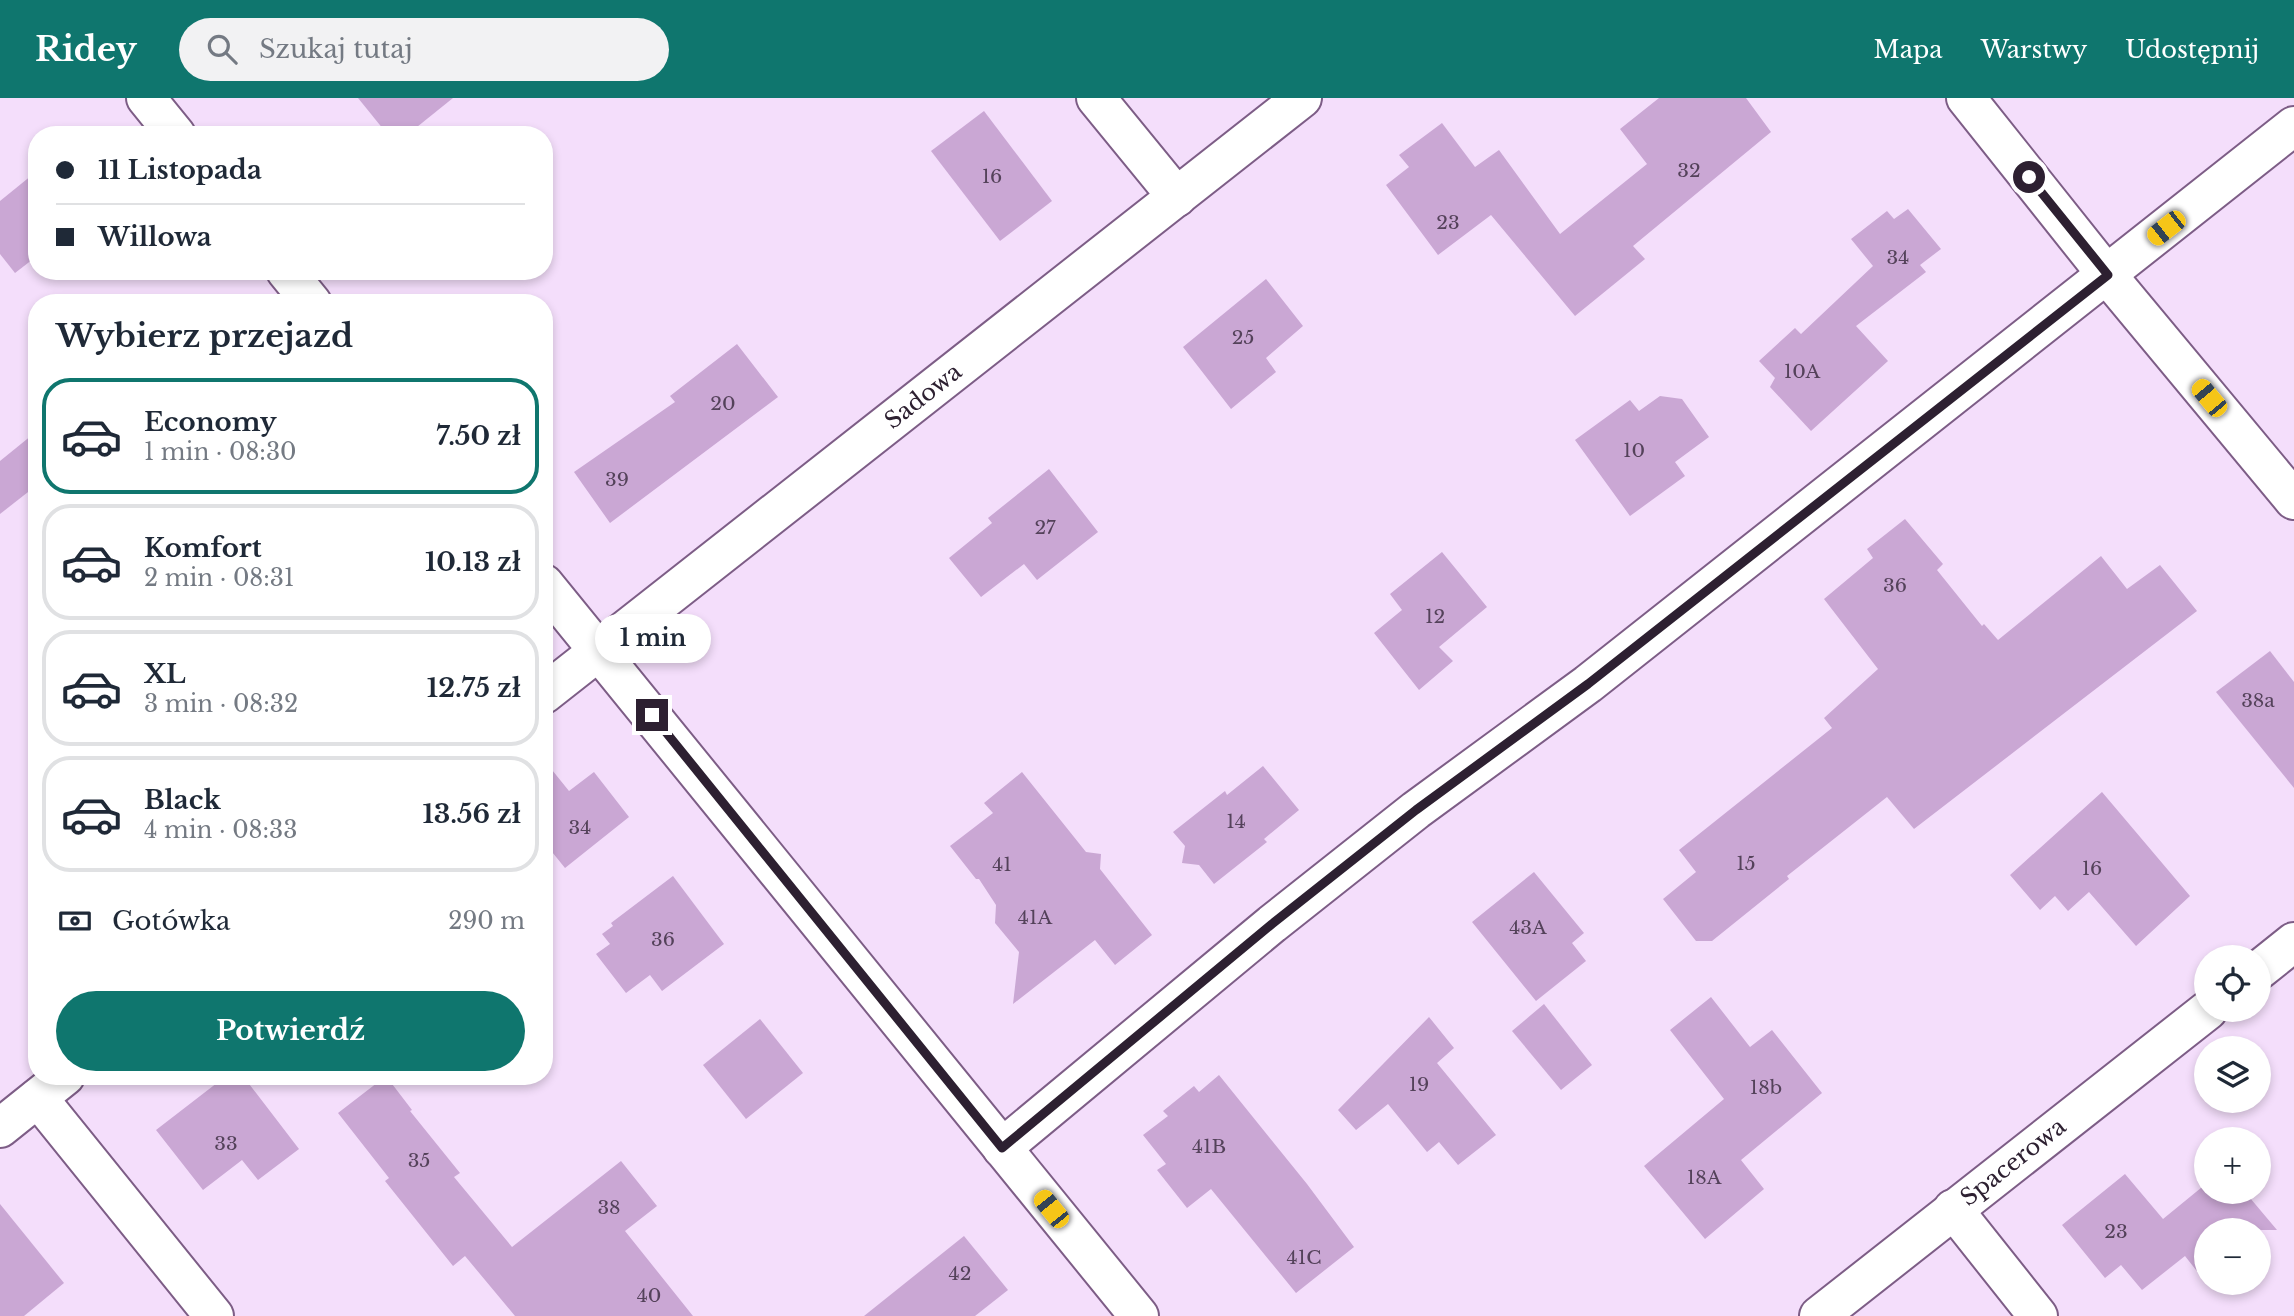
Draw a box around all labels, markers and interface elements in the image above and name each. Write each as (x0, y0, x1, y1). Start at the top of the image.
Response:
search box (179, 18, 669, 81)
text: Ridey (35, 29, 137, 70)
icon: search (203, 30, 241, 68)
text: Szukaj tutaj (259, 33, 413, 65)
text: Mapa (1874, 35, 1943, 64)
text: Warstwy (1981, 35, 2087, 64)
text: Udostępnij (2125, 35, 2259, 64)
text: 11 Listopada (98, 154, 262, 186)
house number: 32 (1677, 159, 1701, 182)
route start (2013, 161, 2045, 193)
house number: 16 (982, 165, 1002, 188)
car (2143, 207, 2190, 249)
house number: 23 (1436, 211, 1460, 234)
text: Willowa (98, 221, 212, 253)
house number: 34 (1887, 246, 1909, 269)
text: Wybierz przejazd (56, 316, 353, 356)
house number: 25 (1232, 326, 1254, 349)
street label: Sadowa (879, 357, 967, 435)
house number: 10A (1784, 360, 1821, 383)
car (2188, 375, 2231, 421)
house number: 20 (710, 392, 736, 415)
icon: car (60, 405, 123, 468)
text: Economy (144, 406, 277, 438)
text: 7.50 zł (436, 420, 521, 452)
text: 1 min · 08:30 (144, 438, 297, 466)
house number: 10 (1623, 439, 1645, 462)
house number: 39 (605, 468, 629, 491)
house number: 27 (1034, 516, 1056, 539)
icon: car (60, 531, 123, 594)
text: Komfort (144, 532, 262, 564)
text: 10.13 zł (425, 546, 521, 578)
text: 2 min · 08:31 (144, 564, 294, 592)
house number: 36 (1883, 574, 1907, 597)
house number: 12 (1425, 605, 1445, 628)
callout: 1 min (594, 614, 710, 662)
text: 1 min (620, 624, 686, 652)
icon: car (60, 657, 123, 720)
text: XL (144, 658, 186, 690)
text: 12.75 zł (427, 672, 521, 704)
house number: 38a (2241, 689, 2275, 712)
text: 3 min · 08:32 (144, 690, 298, 718)
route end (636, 699, 668, 731)
icon: car (60, 783, 123, 846)
text: Black (144, 784, 221, 816)
text: 13.56 zł (422, 798, 521, 830)
house number: 14 (1226, 810, 1246, 833)
text: 4 min · 08:33 (144, 816, 297, 844)
house number: 34 (569, 816, 591, 839)
house number: 15 (1736, 852, 1756, 875)
house number: 41 (992, 853, 1012, 876)
house number: 16 (2082, 857, 2102, 880)
icon: cash (56, 902, 94, 940)
text: Gotówka (112, 905, 230, 937)
house number: 41A (1018, 906, 1052, 929)
text: 290 m (448, 907, 525, 935)
house number: 43A (1509, 916, 1547, 939)
house number: 36 (651, 928, 675, 951)
map controls (2194, 945, 2271, 1295)
button: locate (2194, 945, 2271, 1022)
button: Potwierdź (56, 991, 525, 1071)
button: layers (2194, 1036, 2271, 1113)
house number: 19 (1409, 1073, 1429, 1096)
house number: 18b (1750, 1076, 1782, 1099)
street label: Spacerowa (1955, 1112, 2071, 1212)
button: + (2194, 1127, 2271, 1204)
house number: 33 (214, 1132, 238, 1155)
house number: 41B (1192, 1135, 1226, 1158)
house number: 35 (408, 1149, 430, 1172)
house number: 18A (1687, 1166, 1722, 1189)
car (1030, 1186, 1073, 1232)
house number: 38 (597, 1196, 621, 1219)
button: − (2194, 1218, 2271, 1295)
house number: 23 (2104, 1220, 2128, 1243)
house number: 41C (1287, 1246, 1321, 1269)
house number: 42 (949, 1262, 971, 1285)
house number: 40 (637, 1284, 661, 1307)

